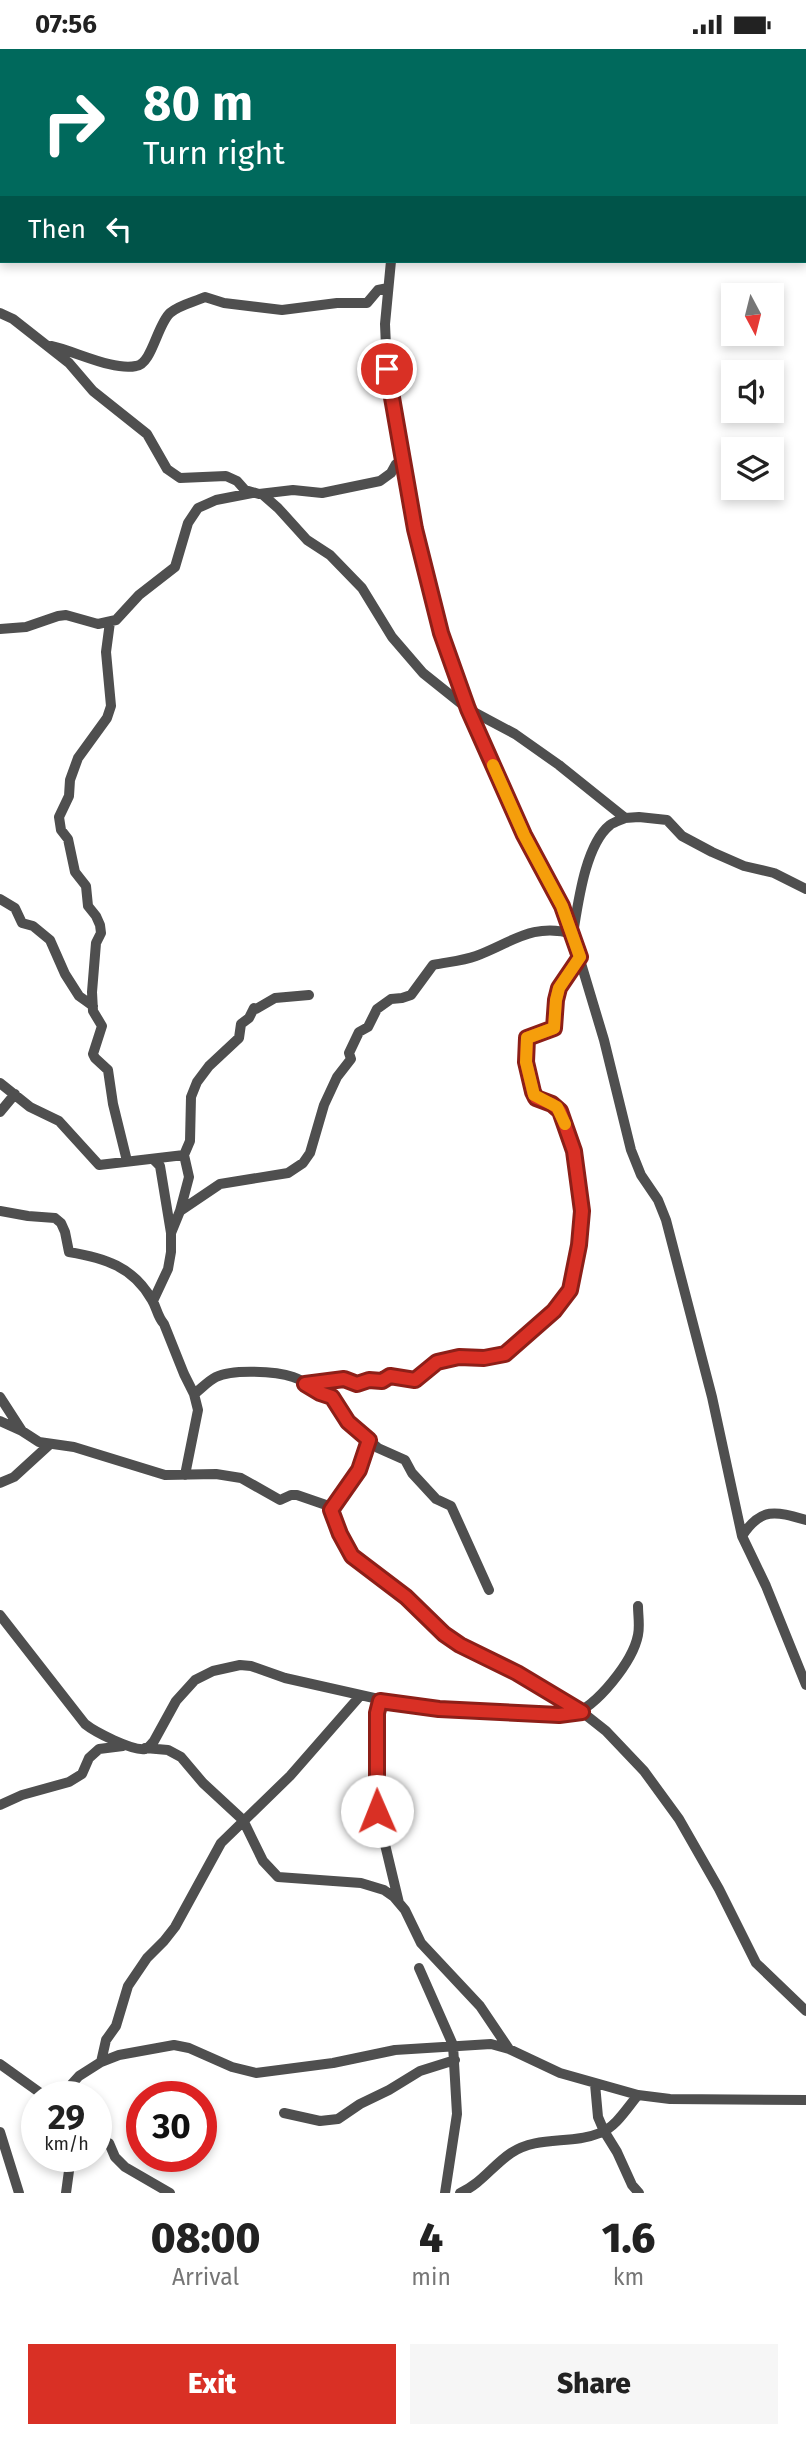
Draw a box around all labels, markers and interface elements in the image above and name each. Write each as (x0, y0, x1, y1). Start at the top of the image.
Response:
text: 07:56 (35, 9, 97, 40)
text: 80 m (143, 74, 253, 133)
icon: right (28, 77, 119, 168)
text: Turn right (143, 134, 285, 172)
icon: left (100, 210, 138, 248)
text: Then (28, 214, 86, 245)
north arrow (721, 283, 784, 347)
map controls (721, 283, 784, 500)
pin (357, 339, 417, 399)
icon: arrive (368, 350, 406, 388)
button: sound (721, 360, 784, 423)
button: layers (721, 437, 784, 500)
position arrow (340, 1774, 414, 1848)
speed limit sign: 30 (126, 2081, 217, 2172)
text: 29 (48, 2096, 85, 2138)
text: km/h (44, 2133, 89, 2155)
text: 08:00 (151, 2213, 260, 2263)
text: 4 (419, 2213, 443, 2263)
text: 1.6 (602, 2213, 655, 2263)
text: Arrival (172, 2263, 239, 2291)
text: min (411, 2263, 451, 2291)
text: km (613, 2263, 644, 2291)
button: Exit (28, 2344, 396, 2424)
button: Share (410, 2344, 778, 2424)

